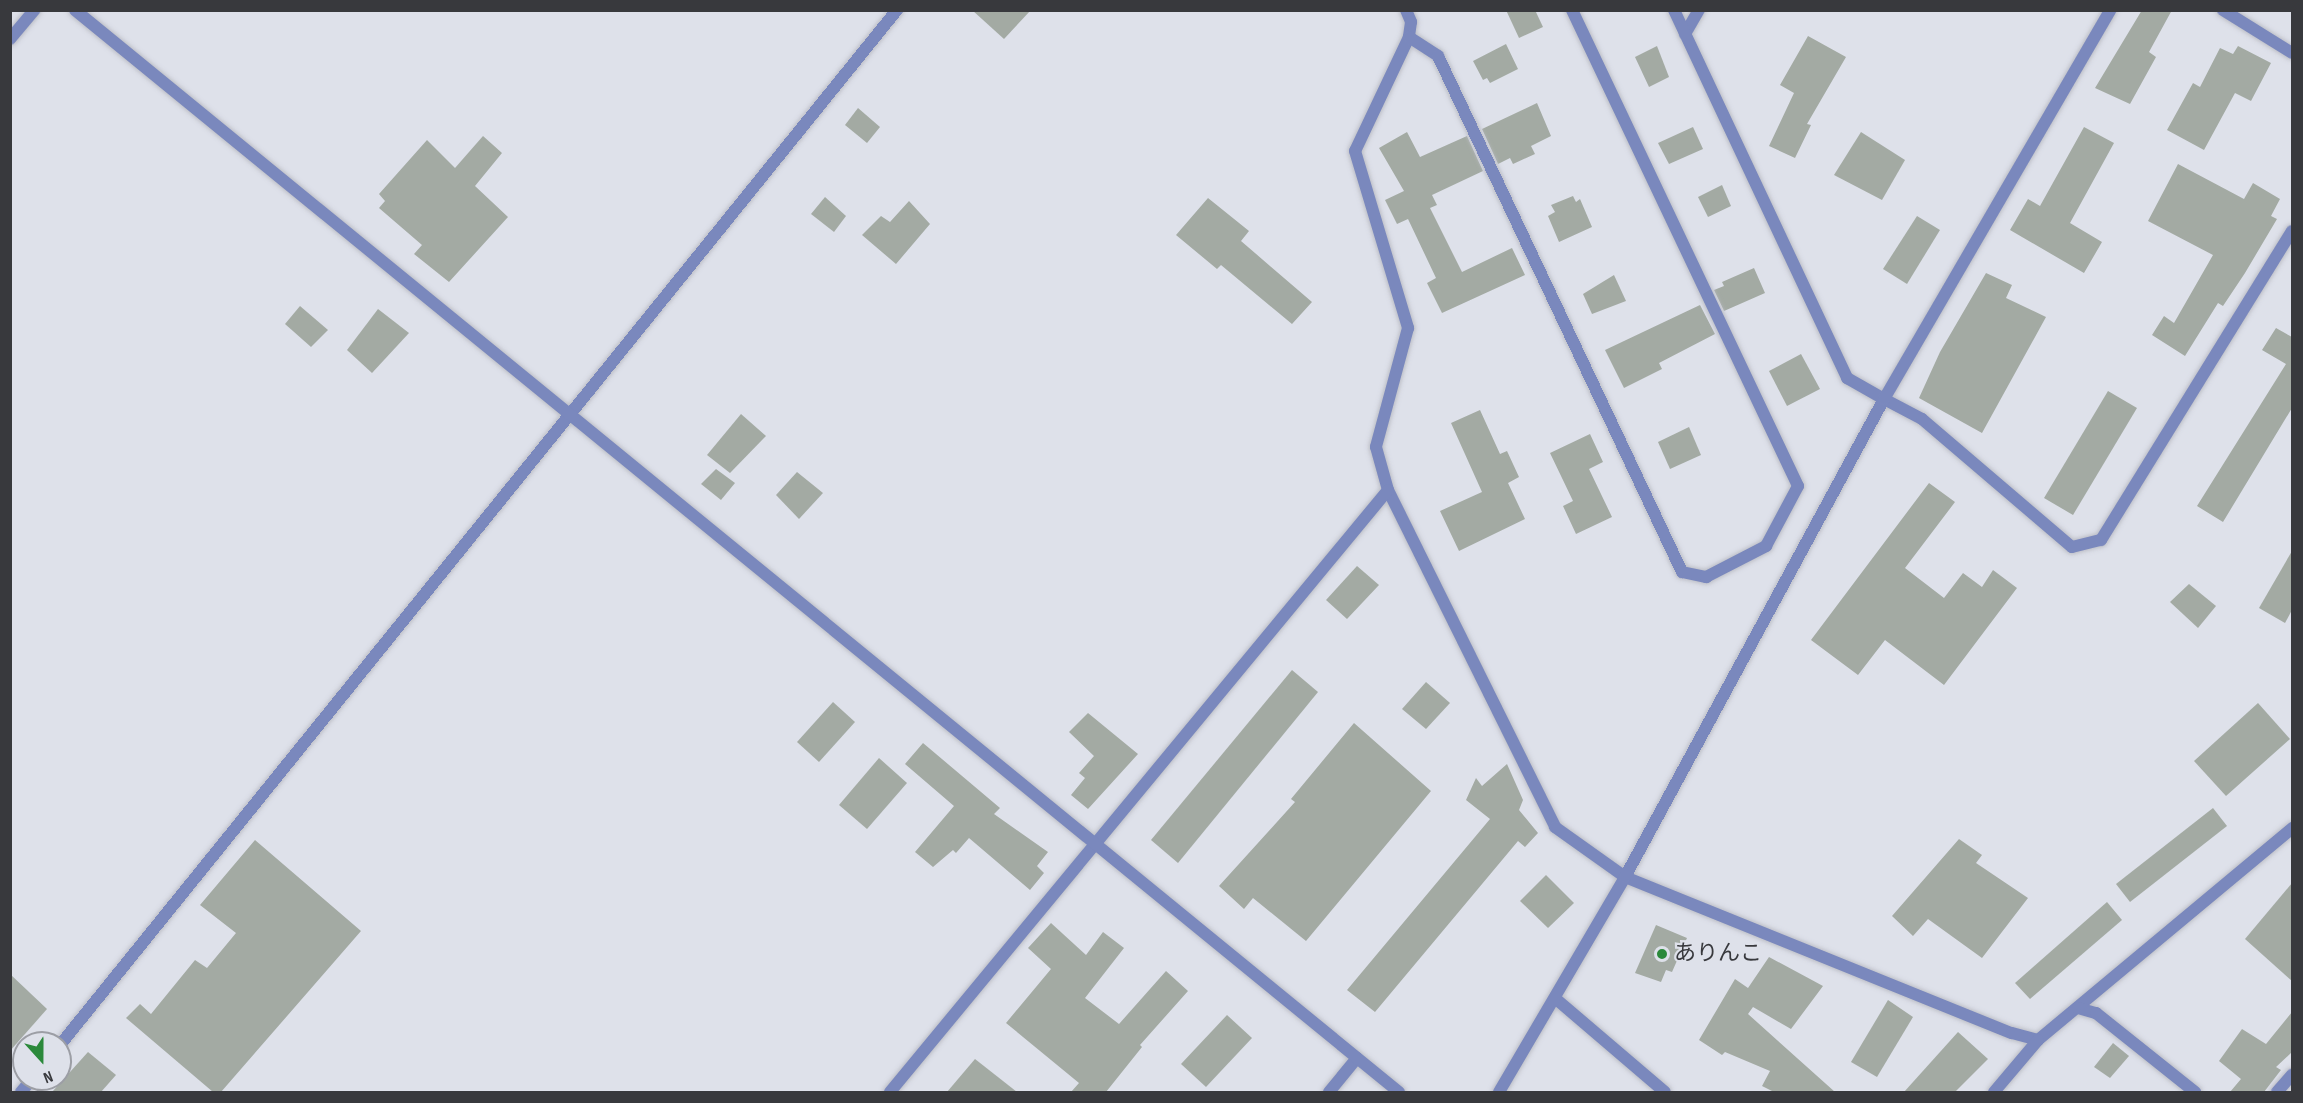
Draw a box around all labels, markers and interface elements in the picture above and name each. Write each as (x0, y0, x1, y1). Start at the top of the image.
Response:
place label: ありんこ (1674, 941, 1762, 967)
marker: ありんこ (1655, 947, 1669, 961)
north arrow (12, 1031, 72, 1091)
text: N (41, 1066, 55, 1087)

